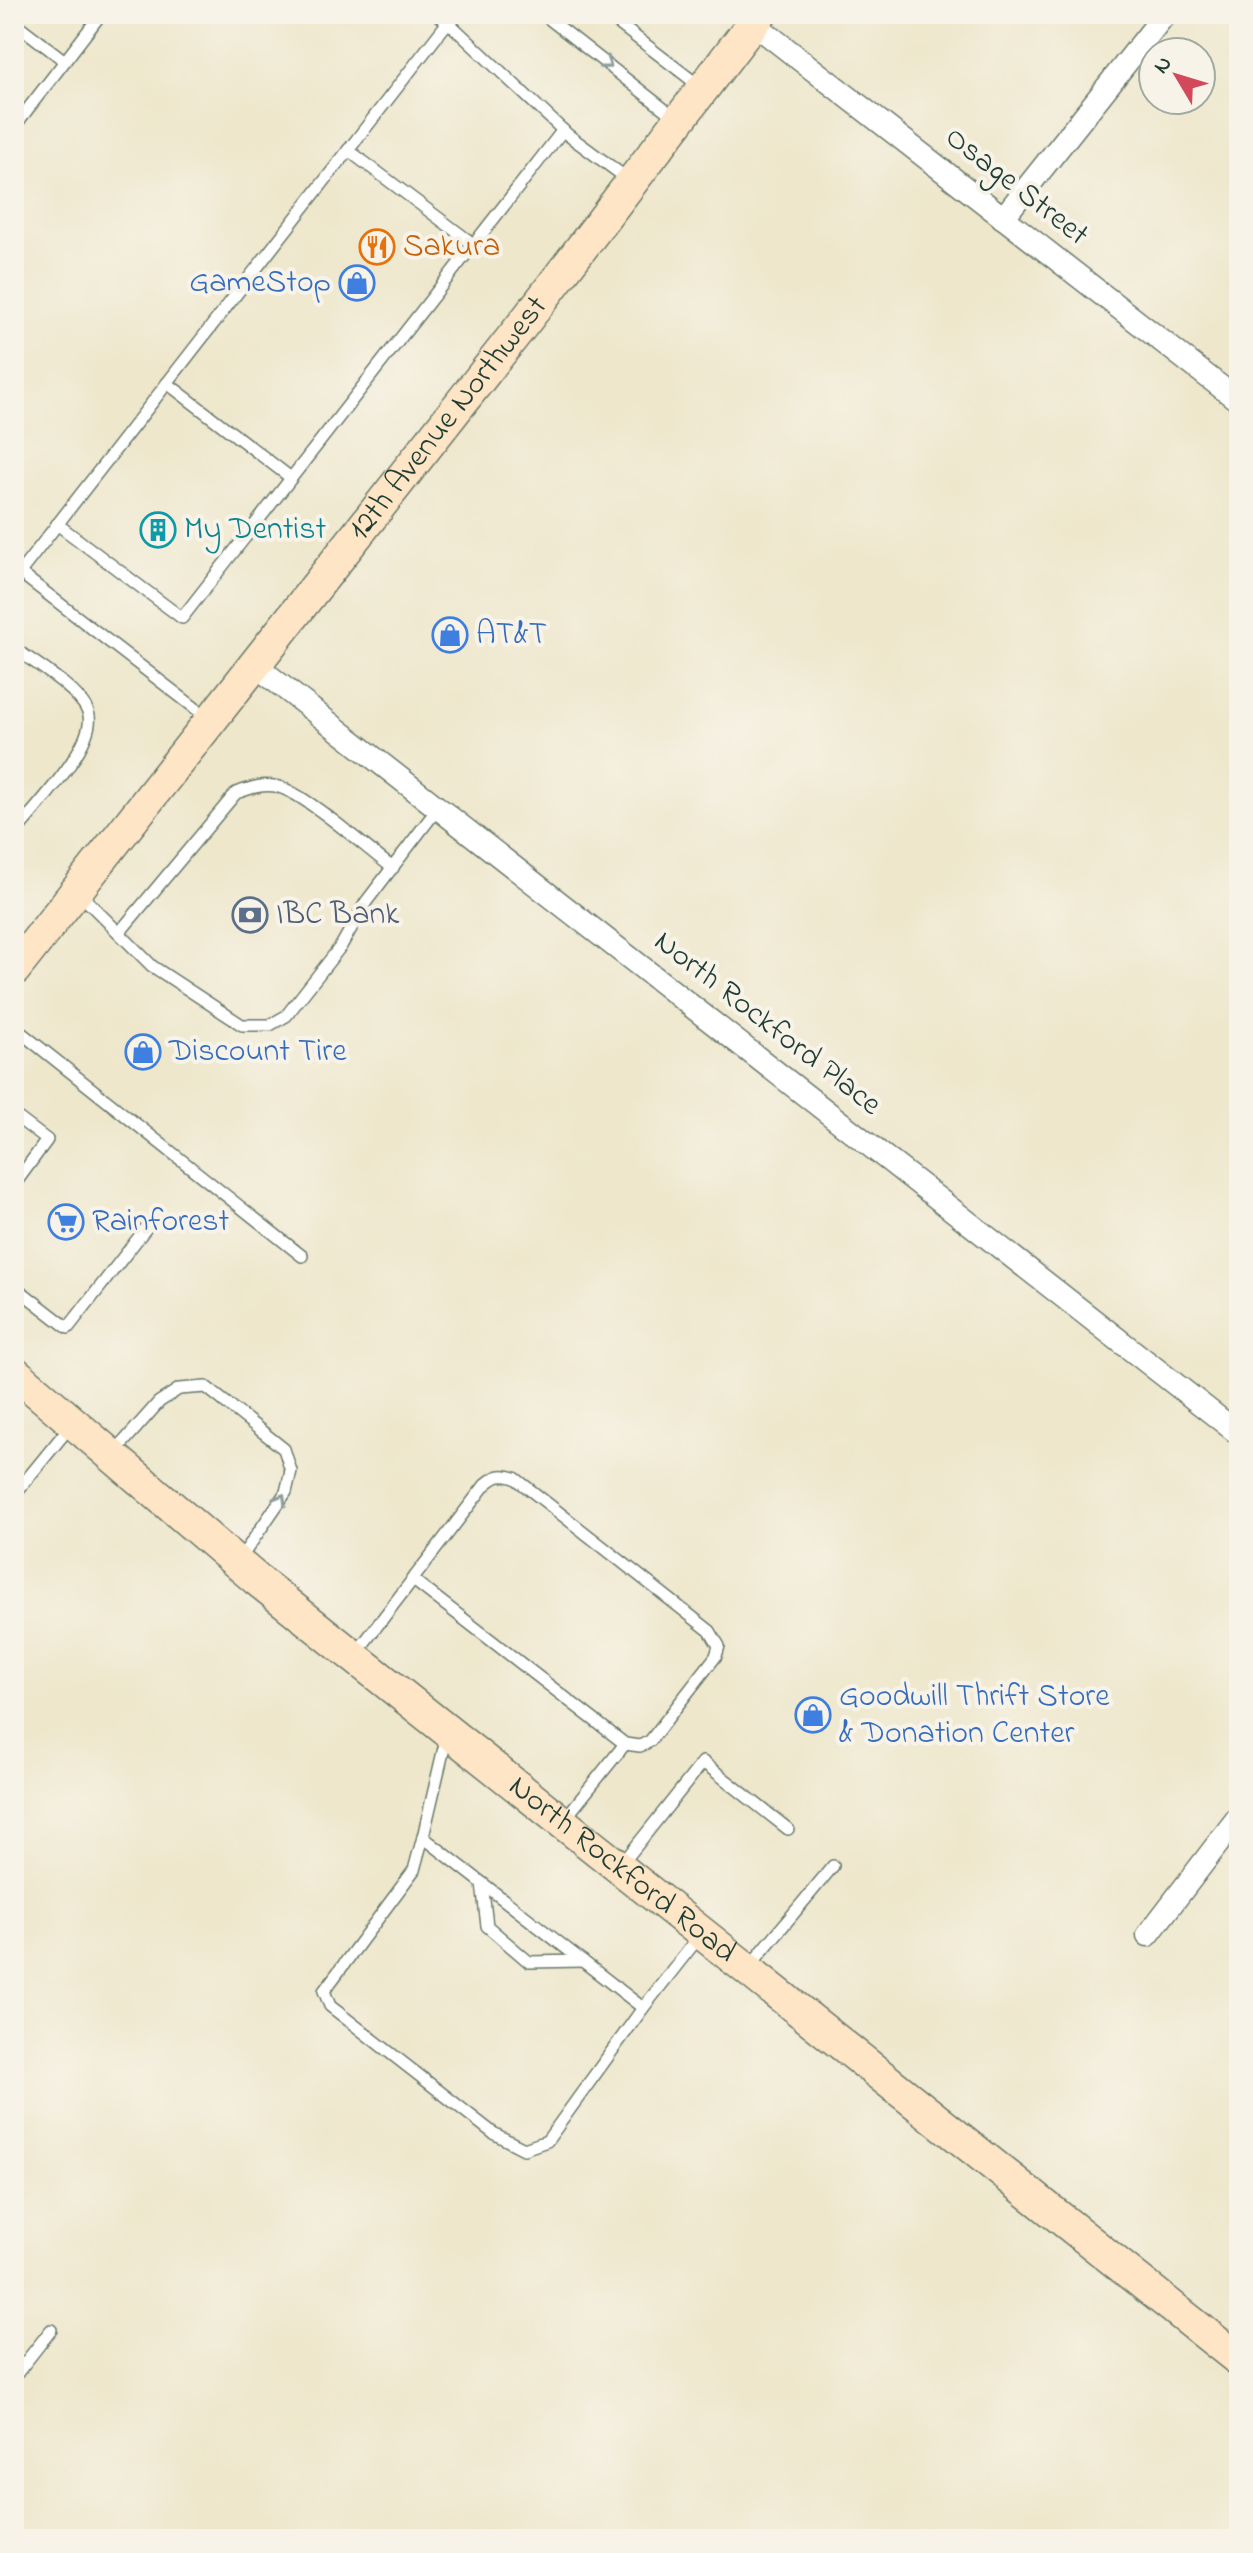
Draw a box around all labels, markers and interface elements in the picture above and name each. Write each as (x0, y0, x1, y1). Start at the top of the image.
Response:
north arrow (1137, 36, 1217, 116)
text: N (1146, 50, 1181, 81)
one-way arrow (598, 54, 612, 69)
street label: Osage Street (934, 116, 1098, 259)
place label: Sakura (403, 224, 500, 271)
restaurant icon: Sakura (358, 228, 396, 266)
place label: GameStop (189, 260, 331, 307)
shop icon: GameStop (338, 264, 376, 302)
street label: 12th Avenue Northwest (337, 286, 560, 551)
place label: My Dentist (184, 507, 327, 554)
building icon: My Dentist (139, 511, 177, 549)
place label: AT&T (476, 612, 547, 659)
shop icon: AT&T (431, 616, 469, 654)
place label: IBC Bank (276, 892, 400, 939)
bank icon: IBC Bank (231, 896, 269, 934)
street label: North Rockford Place (643, 920, 892, 1128)
place label: Discount Tire (168, 1029, 347, 1076)
shop icon: Discount Tire (124, 1033, 162, 1071)
place label: Rainforest (92, 1199, 230, 1246)
supermarket icon: Rainforest (47, 1203, 85, 1241)
one-way arrow (271, 1493, 286, 1507)
place label: Goodwill Thrift Store & Donation Center (839, 1674, 1110, 1758)
shop icon: Goodwill Thrift Store & Donation Center (794, 1696, 832, 1734)
street label: North Rockford Road (498, 1764, 746, 1975)

